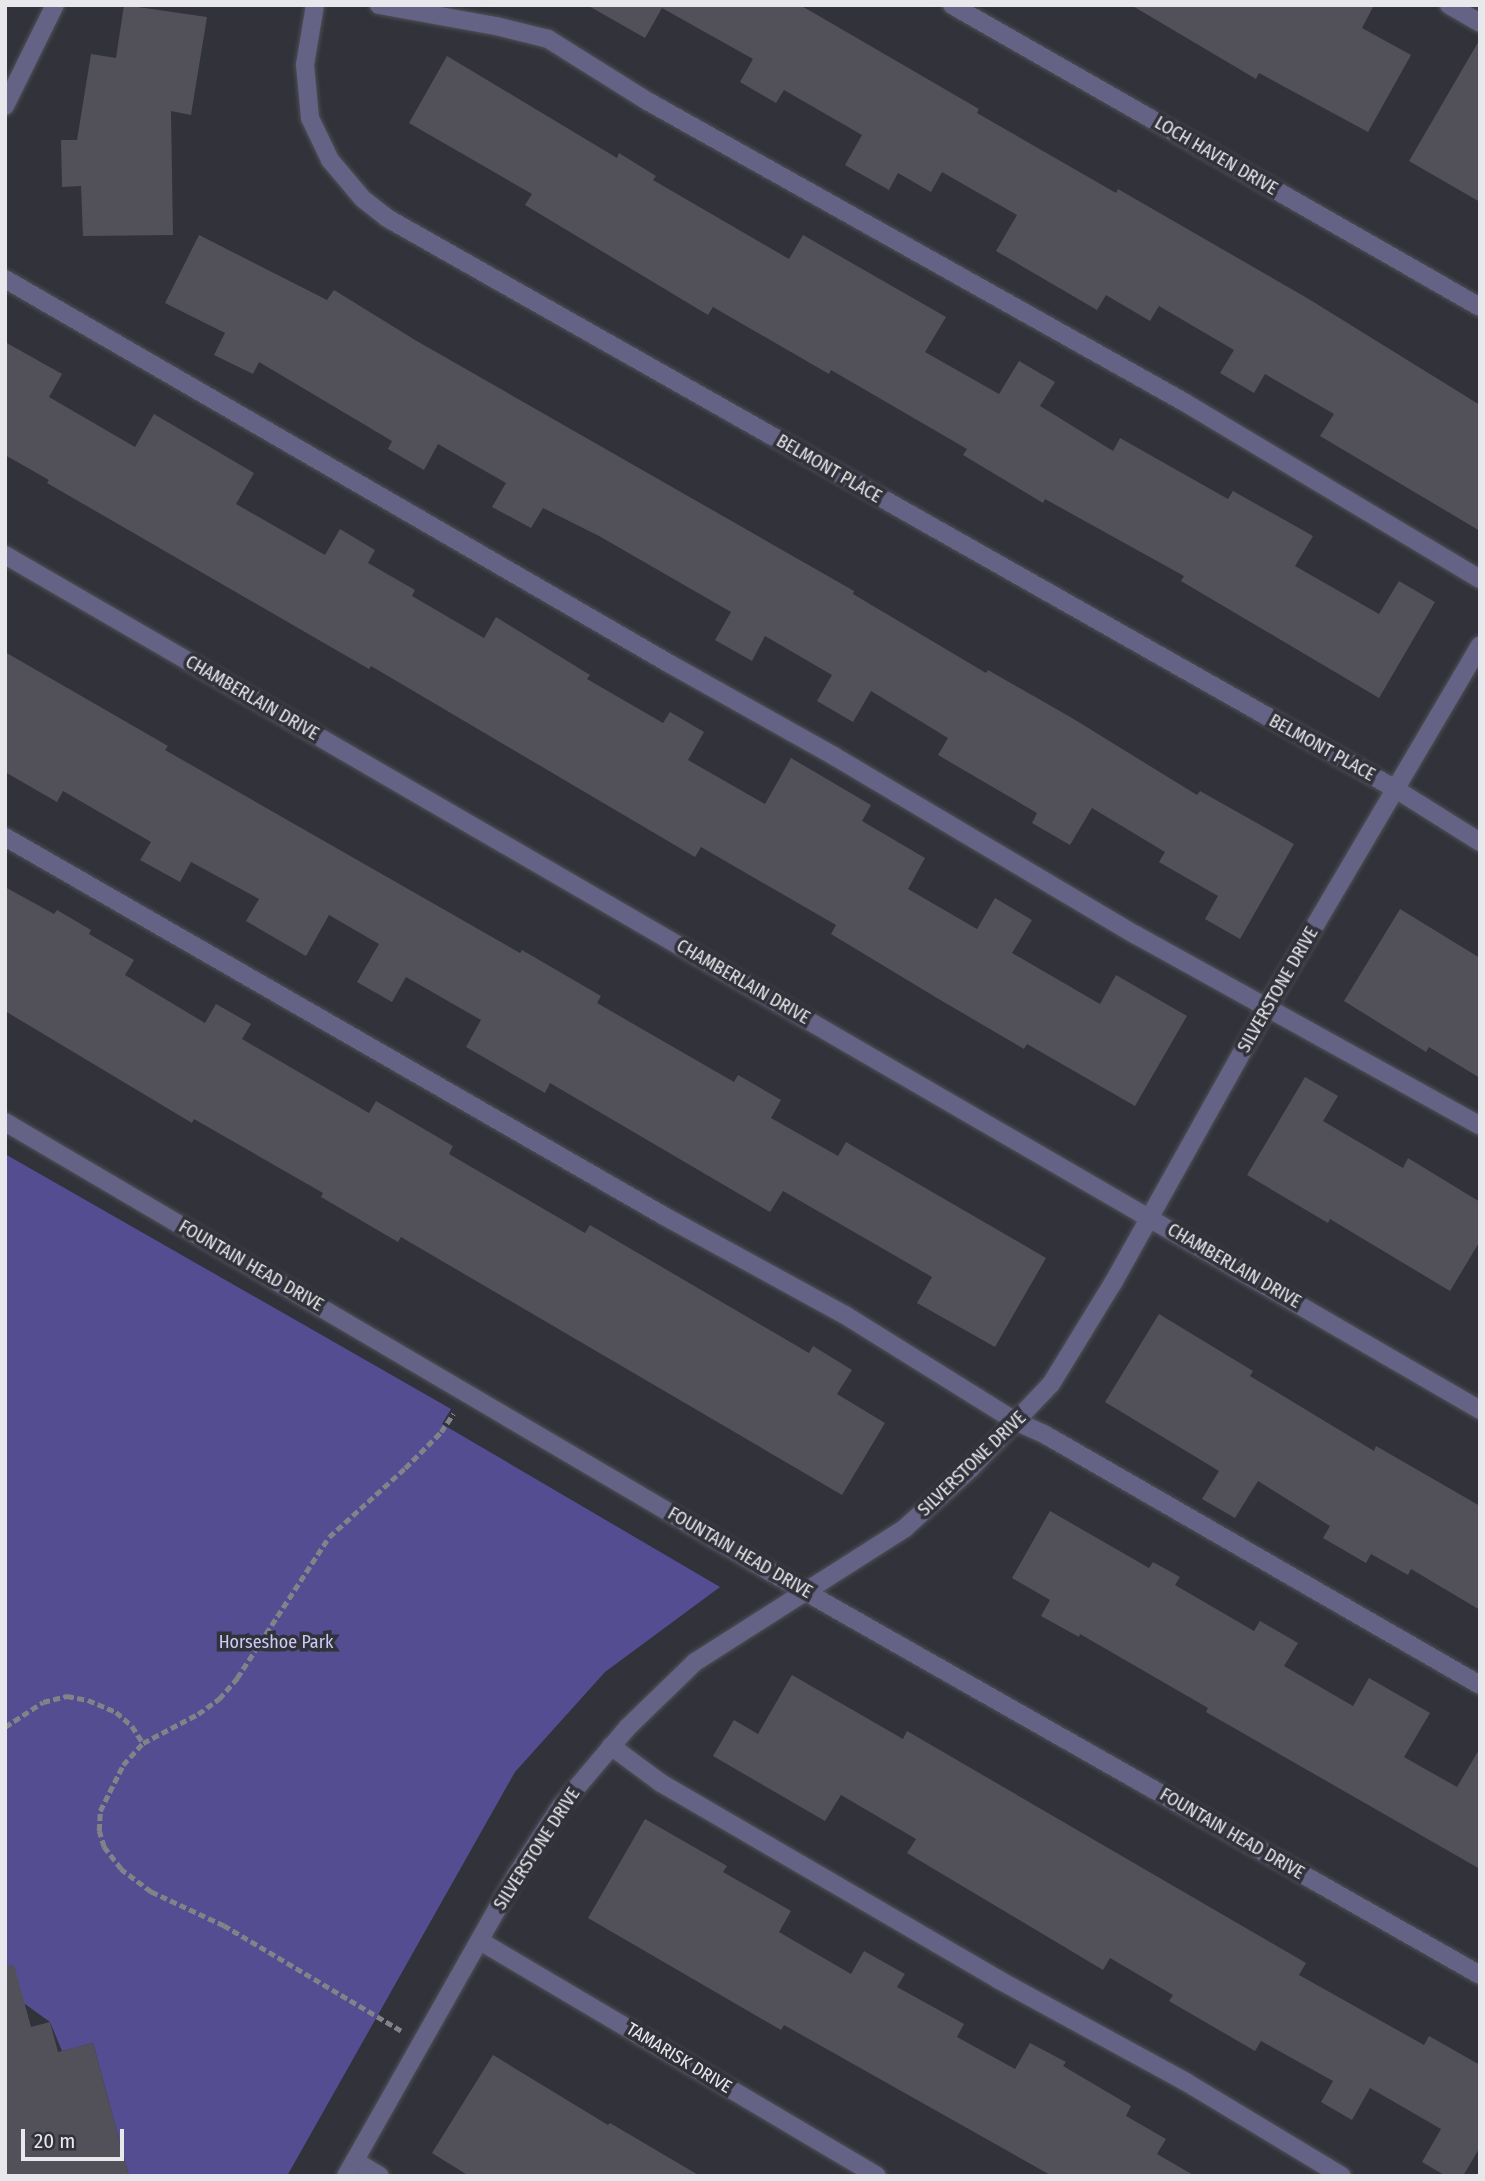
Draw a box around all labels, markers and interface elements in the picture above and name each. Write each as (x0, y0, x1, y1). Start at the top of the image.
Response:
street label: LOCH HAVEN DRIVE (1151, 112, 1281, 200)
street label: BELMONT PLACE (773, 430, 885, 508)
street label: CHAMBERLAIN DRIVE (182, 651, 322, 745)
street label: BELMONT PLACE (1265, 710, 1379, 786)
street label: SILVERSTONE DRIVE (1233, 923, 1323, 1057)
street label: CHAMBERLAIN DRIVE (673, 935, 813, 1029)
street label: FOUNTAIN HEAD DRIVE (175, 1216, 327, 1316)
street label: CHAMBERLAIN DRIVE (1164, 1219, 1304, 1313)
street label: SILVERSTONE DRIVE (914, 1407, 1030, 1521)
street label: FOUNTAIN HEAD DRIVE (664, 1503, 816, 1603)
park label: Horseshoe Park (219, 1631, 333, 1653)
street label: SILVERSTONE DRIVE (489, 1784, 585, 1914)
street label: FOUNTAIN HEAD DRIVE (1156, 1784, 1308, 1884)
street label: TAMARISK DRIVE (622, 2018, 736, 2098)
scale bar (24, 2114, 128, 2158)
text: 20 m (34, 2128, 75, 2154)

